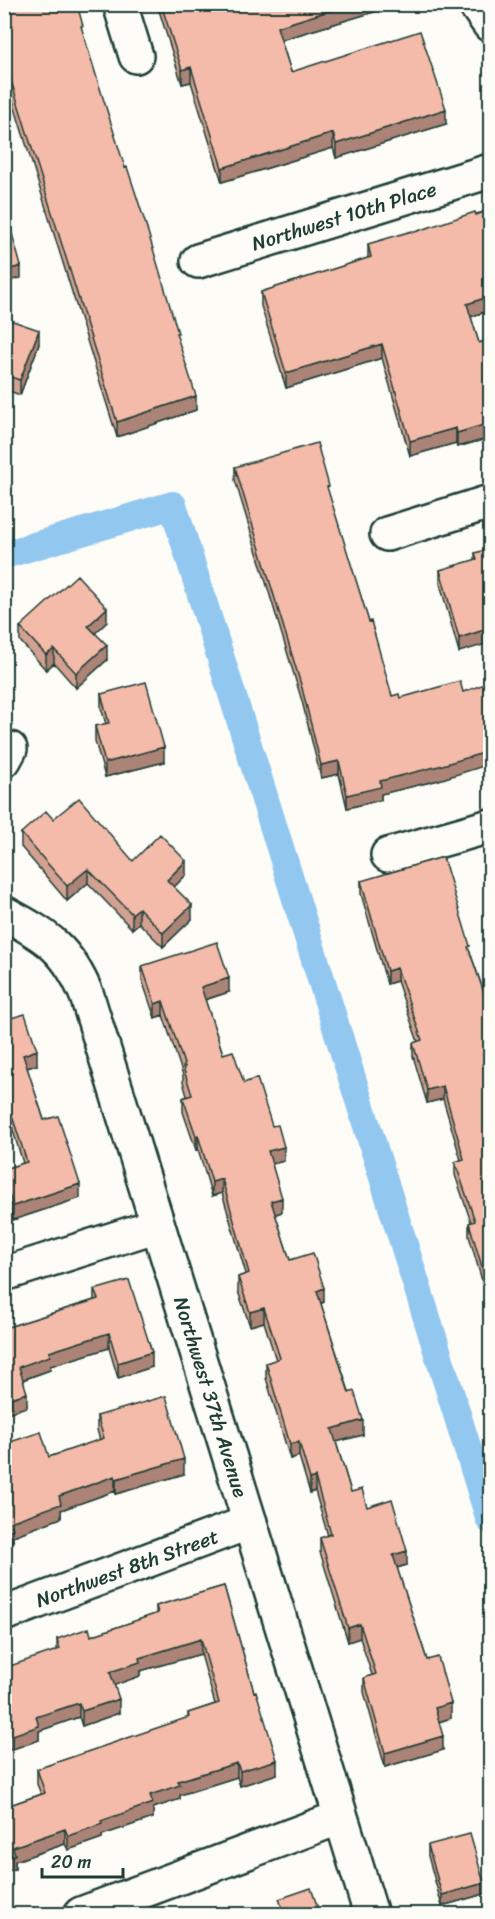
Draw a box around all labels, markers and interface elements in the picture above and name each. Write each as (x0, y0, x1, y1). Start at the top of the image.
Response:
street label: Northwest 10th Place (247, 172, 441, 261)
street label: Northwest 37th Avenue (163, 1292, 258, 1502)
street label: Northwest 8th Street (31, 1519, 224, 1618)
scale bar (42, 1841, 123, 1879)
text: 20 m (51, 1846, 91, 1878)

